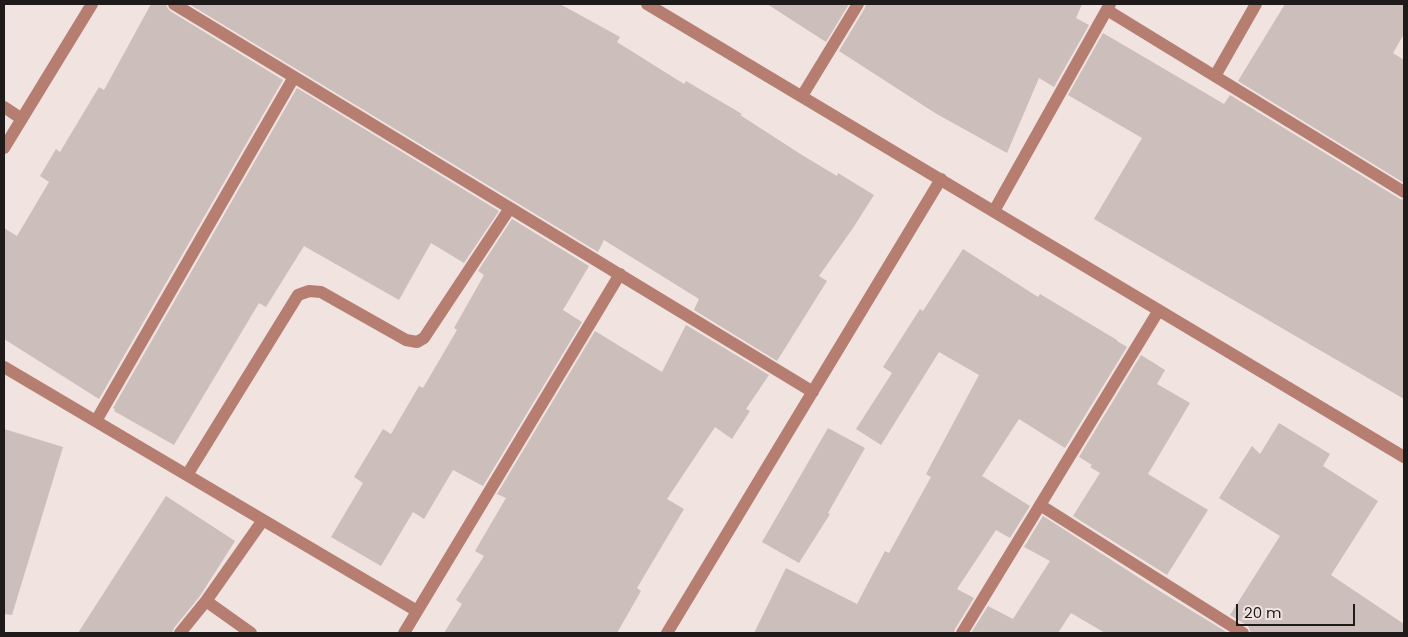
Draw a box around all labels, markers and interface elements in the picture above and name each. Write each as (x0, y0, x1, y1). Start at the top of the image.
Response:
scale bar (1238, 594, 1357, 626)
text: 20 m (1244, 602, 1282, 623)

